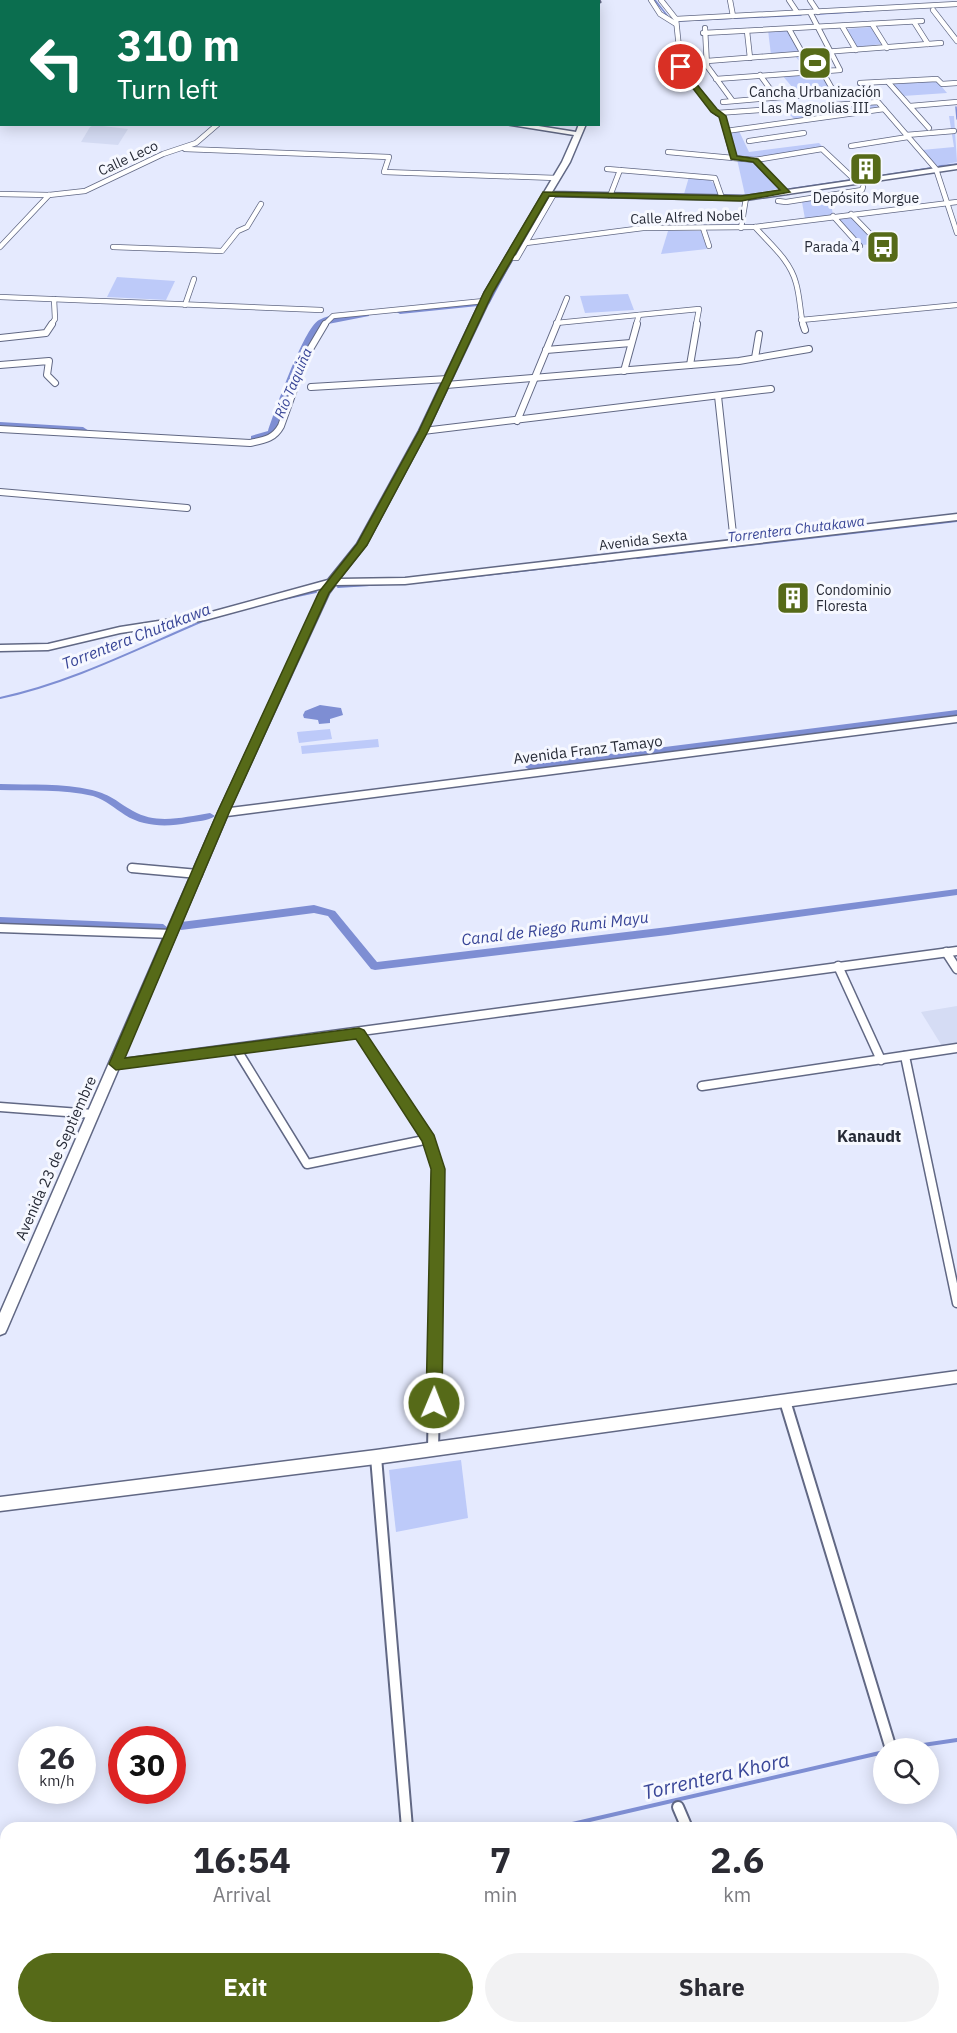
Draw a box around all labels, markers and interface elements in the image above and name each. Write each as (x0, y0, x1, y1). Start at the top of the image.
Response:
text: 310 m (117, 18, 240, 73)
icon: left (18, 24, 96, 102)
pin (655, 41, 706, 92)
sports icon: Cancha Urbanización Las Magnolias III (797, 45, 833, 81)
icon: arrive (664, 50, 697, 83)
text: Turn left (117, 71, 218, 106)
place label: Cancha Urbanización Las Magnolias III (749, 83, 881, 117)
street label: Calle Leco (95, 136, 161, 180)
building icon: Depósito Morgue (848, 151, 884, 187)
place label: Depósito Morgue (813, 189, 919, 207)
street label: Calle Alfred Nobel (630, 206, 744, 228)
bus stop icon: Parada 4 (865, 229, 901, 265)
place label: Parada 4 (804, 238, 860, 256)
water label: Río Taquiña (270, 345, 316, 421)
water label: Torrentera Chutakawa (726, 512, 866, 546)
street label: Avenida Sexta (598, 526, 689, 554)
building icon: Condominio Floresta (775, 580, 811, 616)
place label: Condominio Floresta (816, 581, 892, 615)
water label: Torrentera Chutakawa (59, 598, 213, 674)
street label: Avenida Franz Tamayo (512, 731, 664, 768)
water label: Canal de Riego Rumi Mayu (460, 907, 650, 949)
street label: Avenida 23 de Septiembre (11, 1073, 100, 1243)
district label: Kanaudt (837, 1126, 901, 1146)
position arrow (402, 1371, 466, 1435)
speed limit sign: 30 (108, 1726, 186, 1804)
text: 26 (39, 1738, 75, 1777)
map controls (873, 1738, 939, 1804)
button: search (873, 1738, 939, 1804)
water label: Torrentera Khora (640, 1745, 792, 1806)
text: km/h (39, 1771, 75, 1790)
text: 16:54 (193, 1836, 291, 1883)
text: 7 (490, 1836, 511, 1883)
text: 2.6 (710, 1836, 764, 1883)
text: Arrival (213, 1881, 271, 1908)
text: min (484, 1881, 517, 1908)
text: km (723, 1881, 751, 1908)
button: Exit (18, 1953, 473, 2022)
button: Share (485, 1953, 939, 2022)

